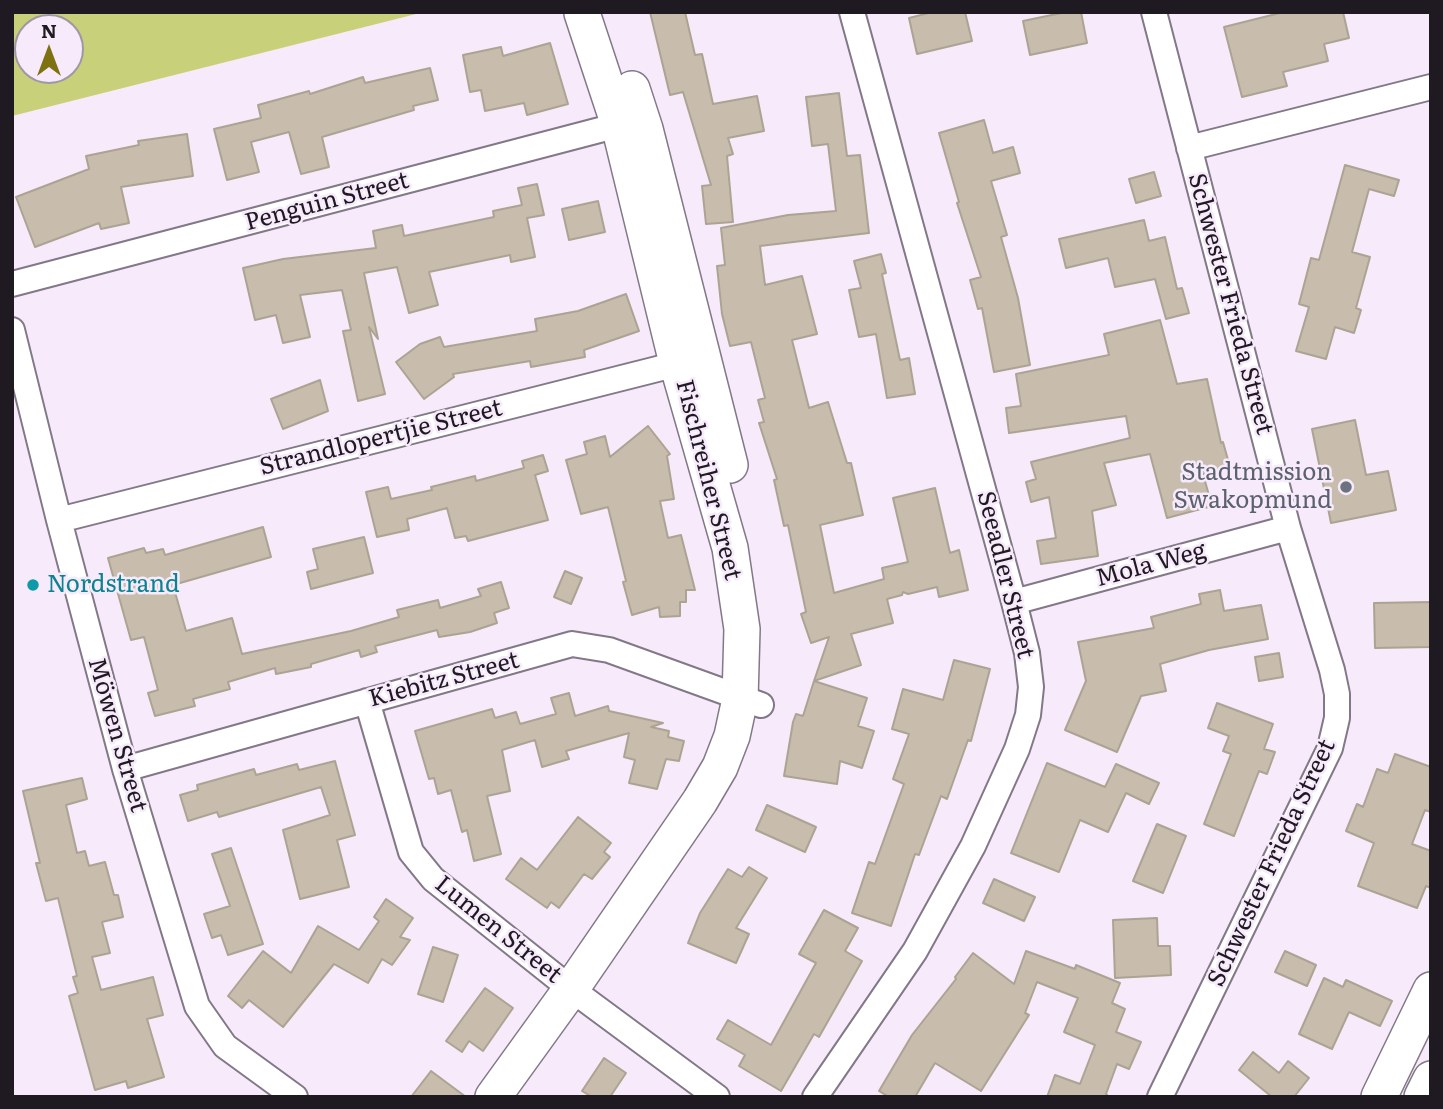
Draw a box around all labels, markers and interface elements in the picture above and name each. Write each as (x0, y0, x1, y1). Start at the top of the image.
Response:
north arrow (14, 14, 84, 84)
text: N (41, 16, 57, 44)
street label: Penguin Street (242, 166, 412, 238)
street label: Schwester Frieda Street (1181, 170, 1279, 438)
street label: Fischreiher Street (669, 377, 747, 583)
street label: Strandlopertjie Street (257, 394, 505, 482)
place label: Stadtmission Swakopmund (1173, 459, 1332, 515)
marker: Stadtmission Swakopmund (1338, 479, 1354, 495)
street label: Seeadler Street (970, 488, 1040, 662)
street label: Mola Weg (1093, 536, 1209, 594)
place label: Nordstrand (47, 571, 180, 599)
marker: Nordstrand (25, 577, 41, 593)
street label: Kiebitz Street (366, 646, 522, 714)
street label: Möwen Street (81, 654, 153, 816)
street label: Schwester Frieda Street (1202, 735, 1342, 991)
street label: Lumen Street (429, 870, 567, 990)

